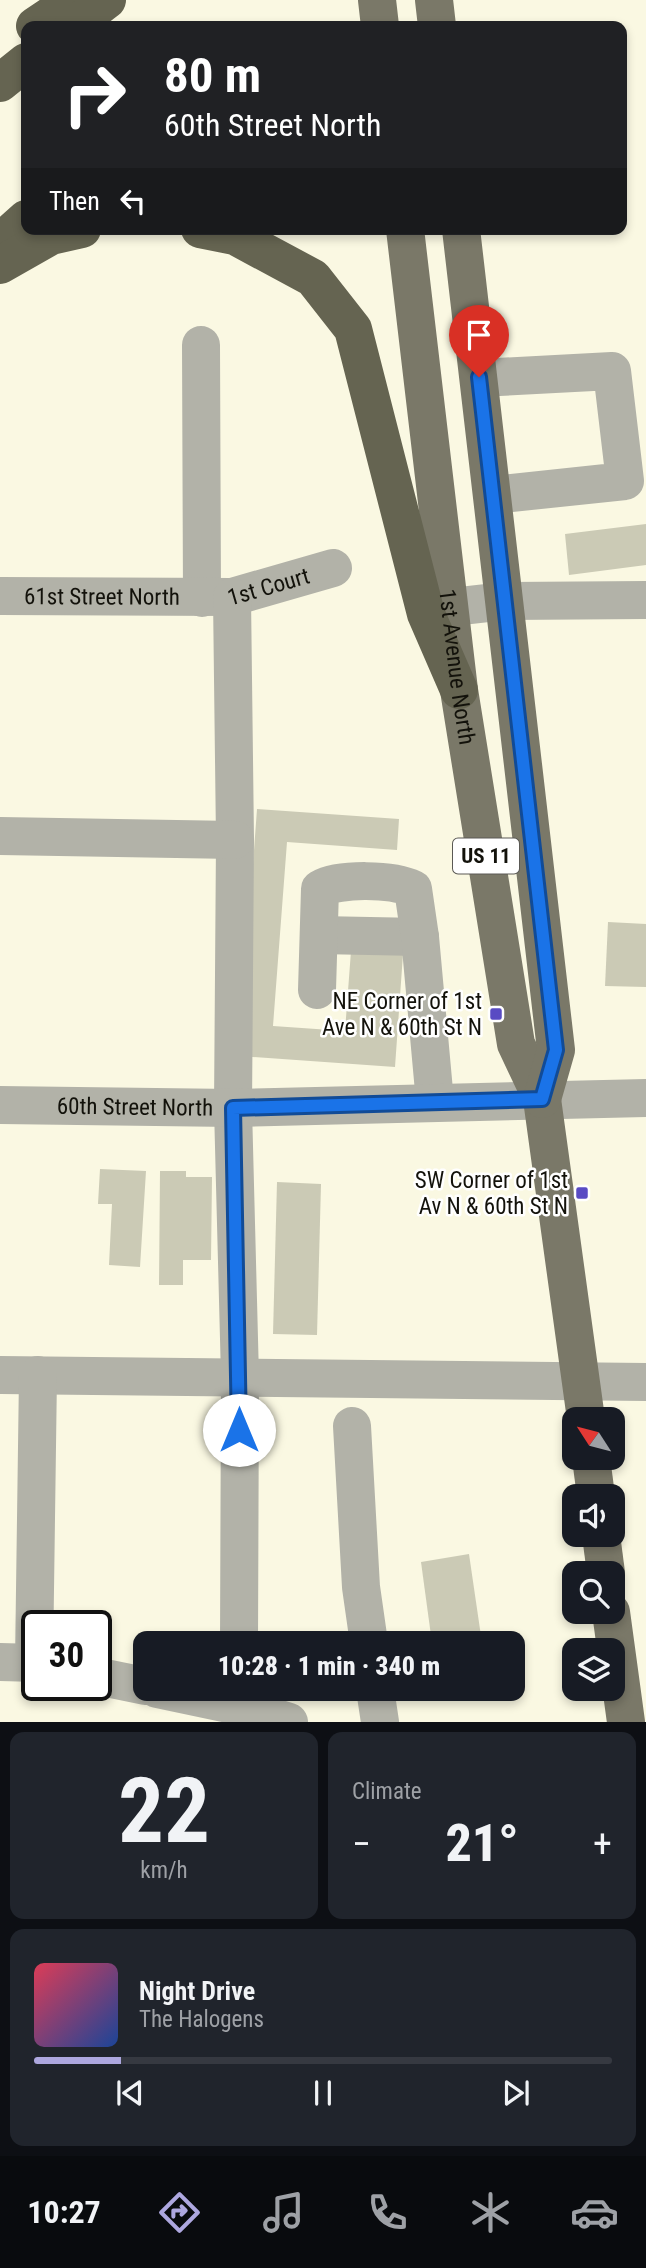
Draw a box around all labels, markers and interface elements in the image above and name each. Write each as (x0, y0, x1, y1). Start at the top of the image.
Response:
text: 80 m (164, 47, 261, 104)
icon: right (49, 49, 140, 140)
text: 60th Street North (164, 106, 382, 144)
icon: left (114, 182, 152, 220)
text: Then (49, 186, 100, 216)
pin (449, 305, 509, 377)
icon: arrive (460, 316, 498, 354)
street label: 1st Court (224, 562, 313, 611)
street label: 61st Street North (24, 583, 180, 610)
street label: 1st Avenue North (434, 588, 481, 747)
road number: US 11 (453, 838, 519, 874)
place label: NE Corner of 1st Ave N & 60th St N (322, 988, 482, 1041)
marker: NE Corner of 1st Ave N & 60th St N (488, 1006, 504, 1022)
street label: 60th Street North (57, 1092, 213, 1121)
place label: SW Corner of 1st Av N & 60th St N (415, 1167, 568, 1220)
marker: SW Corner of 1st Av N & 60th St N (574, 1185, 590, 1201)
position arrow (202, 1393, 276, 1467)
north arrow (562, 1407, 625, 1470)
map controls (562, 1407, 625, 1701)
button: sound (562, 1484, 625, 1547)
button: search (562, 1561, 625, 1624)
speed limit sign: 30 (21, 1610, 112, 1701)
button: layers (562, 1638, 625, 1701)
text: 10:28 · 1 min · 340 m (218, 1651, 440, 1681)
text: 22 (118, 1758, 210, 1864)
text: Climate (352, 1778, 422, 1805)
text: 21° (445, 1813, 519, 1874)
text: − (352, 1822, 371, 1866)
text: + (593, 1822, 612, 1866)
text: km/h (140, 1857, 188, 1884)
text: Night Drive (139, 1976, 255, 2006)
text: The Halogens (139, 2006, 264, 2033)
icon: previous (111, 2074, 149, 2112)
icon: pause (304, 2074, 342, 2112)
icon: next (497, 2074, 535, 2112)
icon: directions (155, 2188, 204, 2237)
icon: music (259, 2188, 308, 2237)
icon: phone (363, 2188, 412, 2237)
icon: climate (466, 2188, 515, 2237)
icon: car (570, 2188, 619, 2237)
text: 10:27 (27, 2193, 101, 2231)

